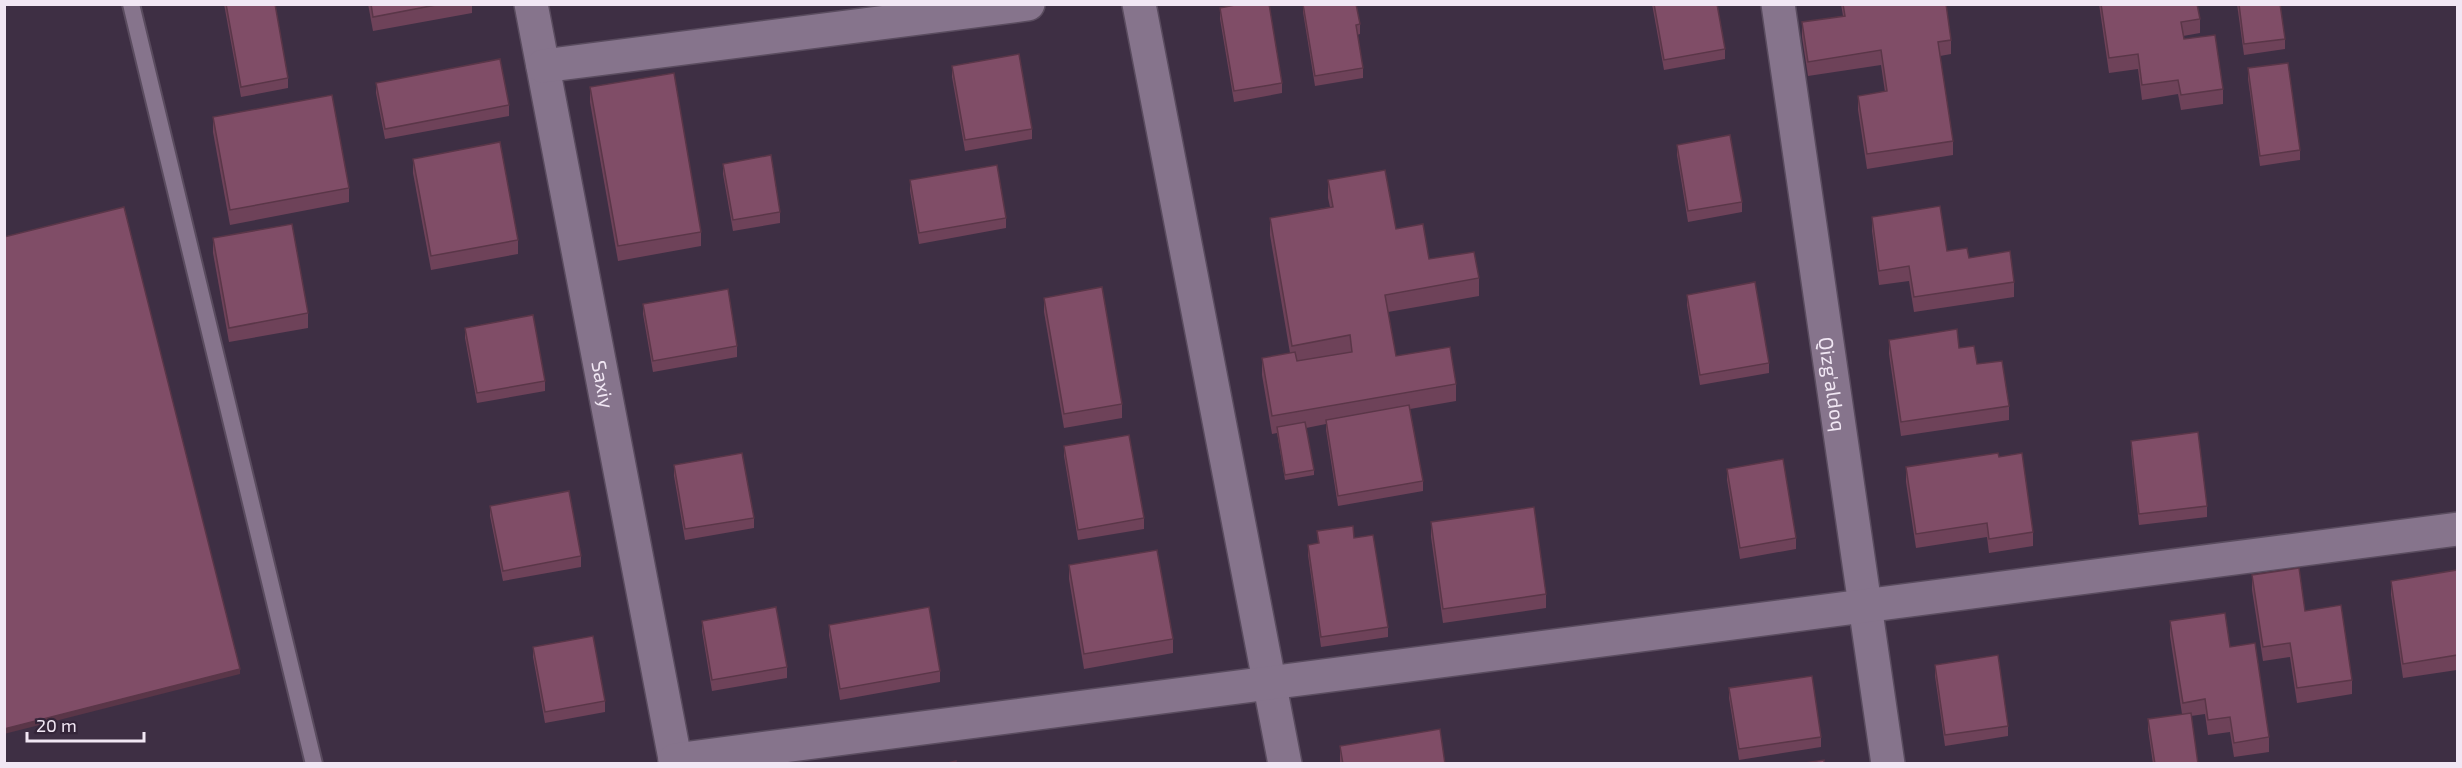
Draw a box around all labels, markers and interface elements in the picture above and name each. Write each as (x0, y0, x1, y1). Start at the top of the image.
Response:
street label: Qizg'aldoq (1814, 335, 1852, 433)
street label: Saxiy (587, 358, 620, 411)
scale bar (27, 705, 144, 743)
text: 20 m (36, 714, 77, 736)

